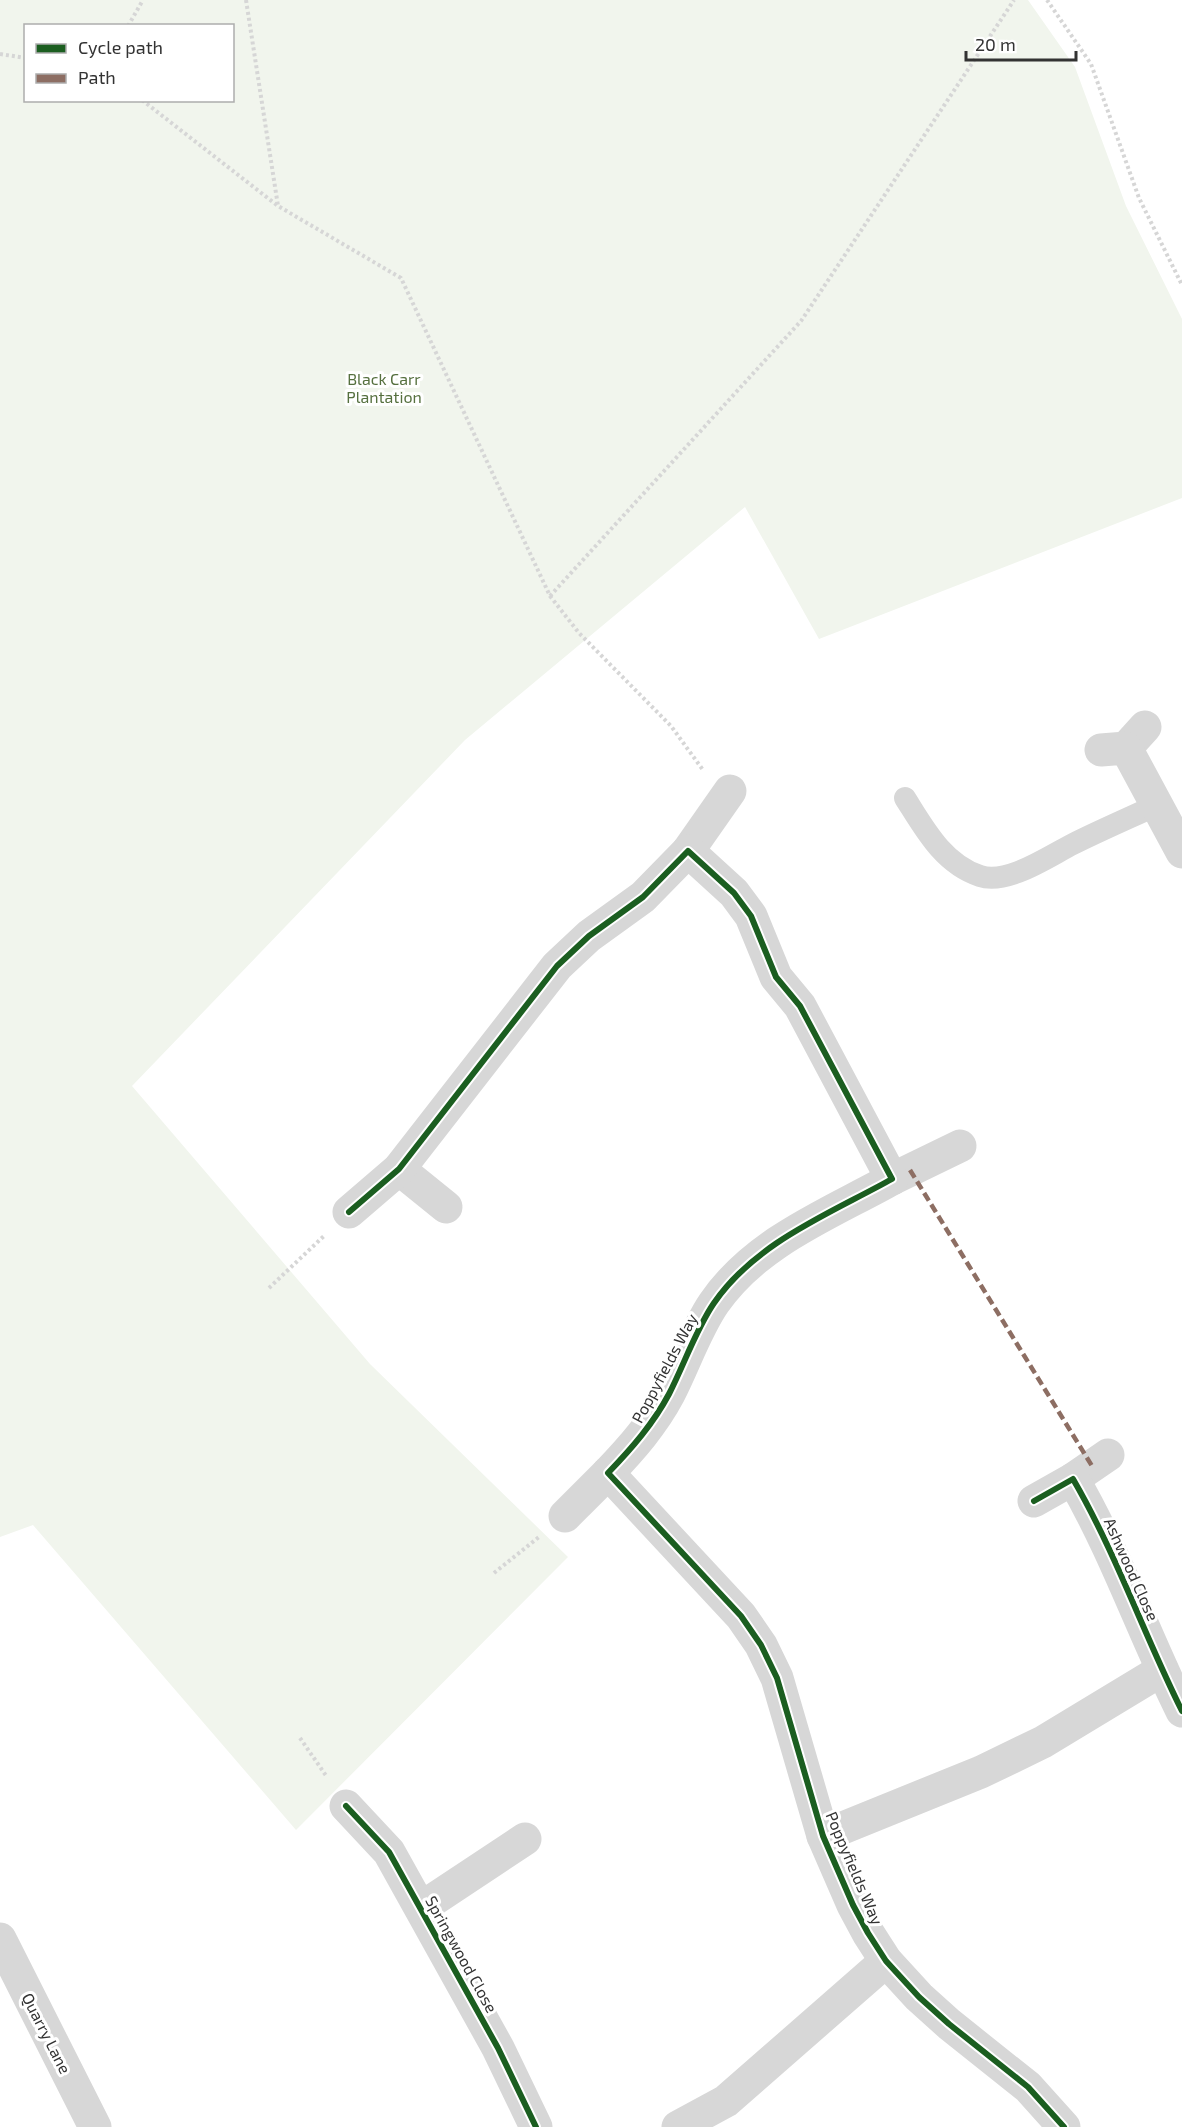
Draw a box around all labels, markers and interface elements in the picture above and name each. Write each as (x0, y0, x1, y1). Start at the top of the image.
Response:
legend (24, 24, 234, 102)
scale bar (966, 24, 1076, 62)
text: 20 m (975, 33, 1016, 55)
text: Cycle path (78, 36, 163, 58)
text: Path (78, 66, 116, 88)
park label: Black Carr Plantation (346, 369, 422, 406)
street label: Poppyfields Way (627, 1310, 701, 1426)
street label: Ashwood Close (1101, 1514, 1163, 1624)
street label: Poppyfields Way (823, 1808, 888, 1928)
street label: Springwood Close (422, 1892, 502, 2016)
street label: Quarry Lane (18, 1989, 75, 2077)

